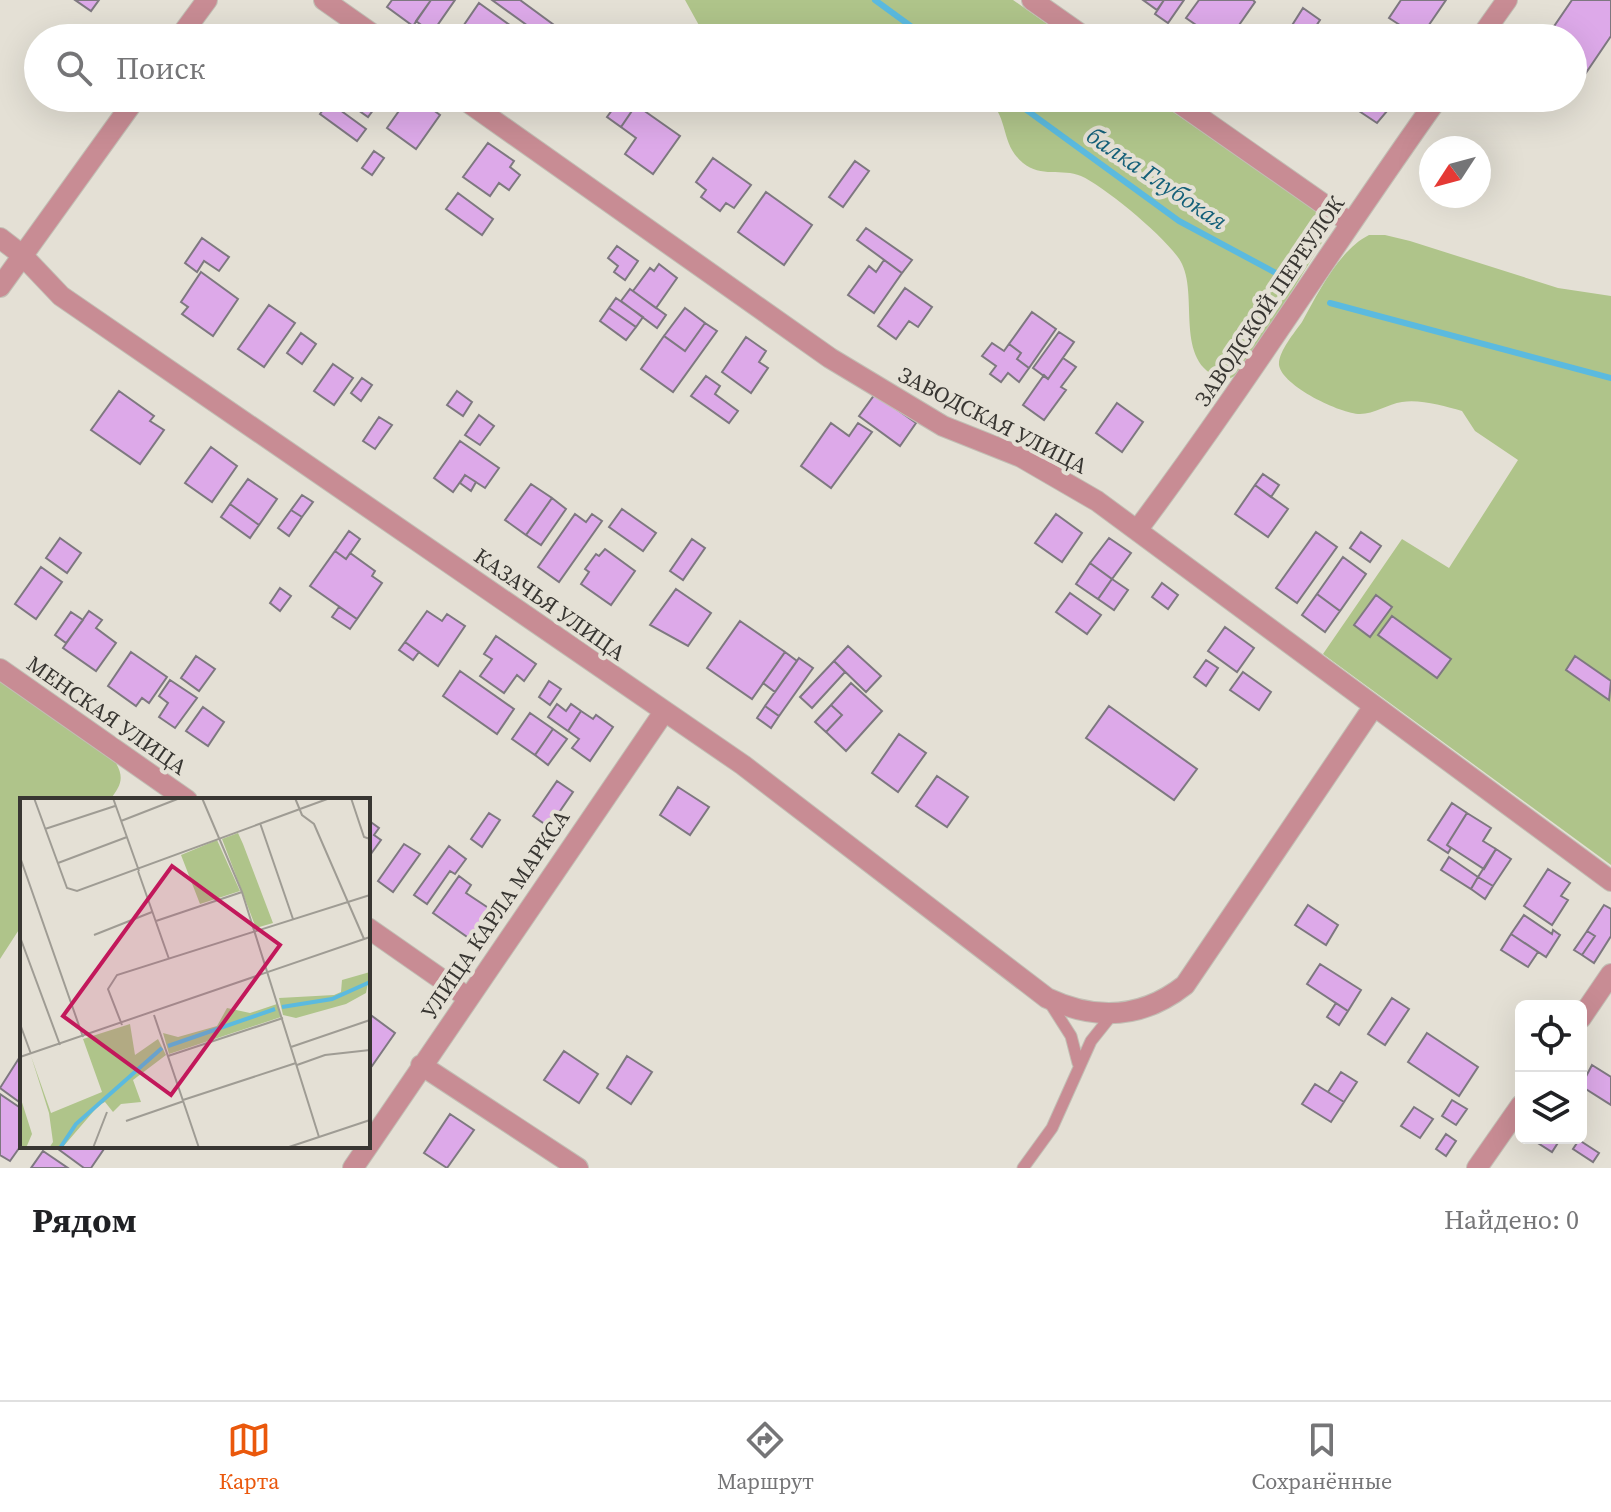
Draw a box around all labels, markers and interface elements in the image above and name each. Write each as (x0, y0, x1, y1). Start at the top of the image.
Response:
search box (24, 24, 1587, 112)
icon: search (52, 46, 96, 90)
text: Поиск (116, 48, 205, 89)
water label: балка Глубокая (1080, 119, 1234, 237)
north arrow (1419, 136, 1491, 208)
street label: ЗАВОДСКОЙ ПЕРЕУЛОК (1187, 189, 1351, 412)
street label: ЗАВОДСКАЯ УЛИЦА (893, 359, 1093, 481)
street label: КАЗАЧЬЯ УЛИЦА (468, 541, 632, 668)
street label: МЕНСКАЯ УЛИЦА (21, 648, 193, 782)
inset map (20, 798, 370, 1148)
street label: УЛИЦА КАРЛА МАРКСА (414, 803, 577, 1025)
map controls (1515, 1000, 1587, 1144)
button: locate (1515, 1000, 1587, 1072)
button: layers (1515, 1072, 1587, 1144)
text: Рядом (32, 1197, 137, 1243)
text: Найдено: 0 (1444, 1202, 1579, 1238)
tab: Карта (219, 1418, 279, 1496)
tab: Маршрут (717, 1418, 814, 1496)
tab: Сохранённые (1251, 1418, 1392, 1496)

